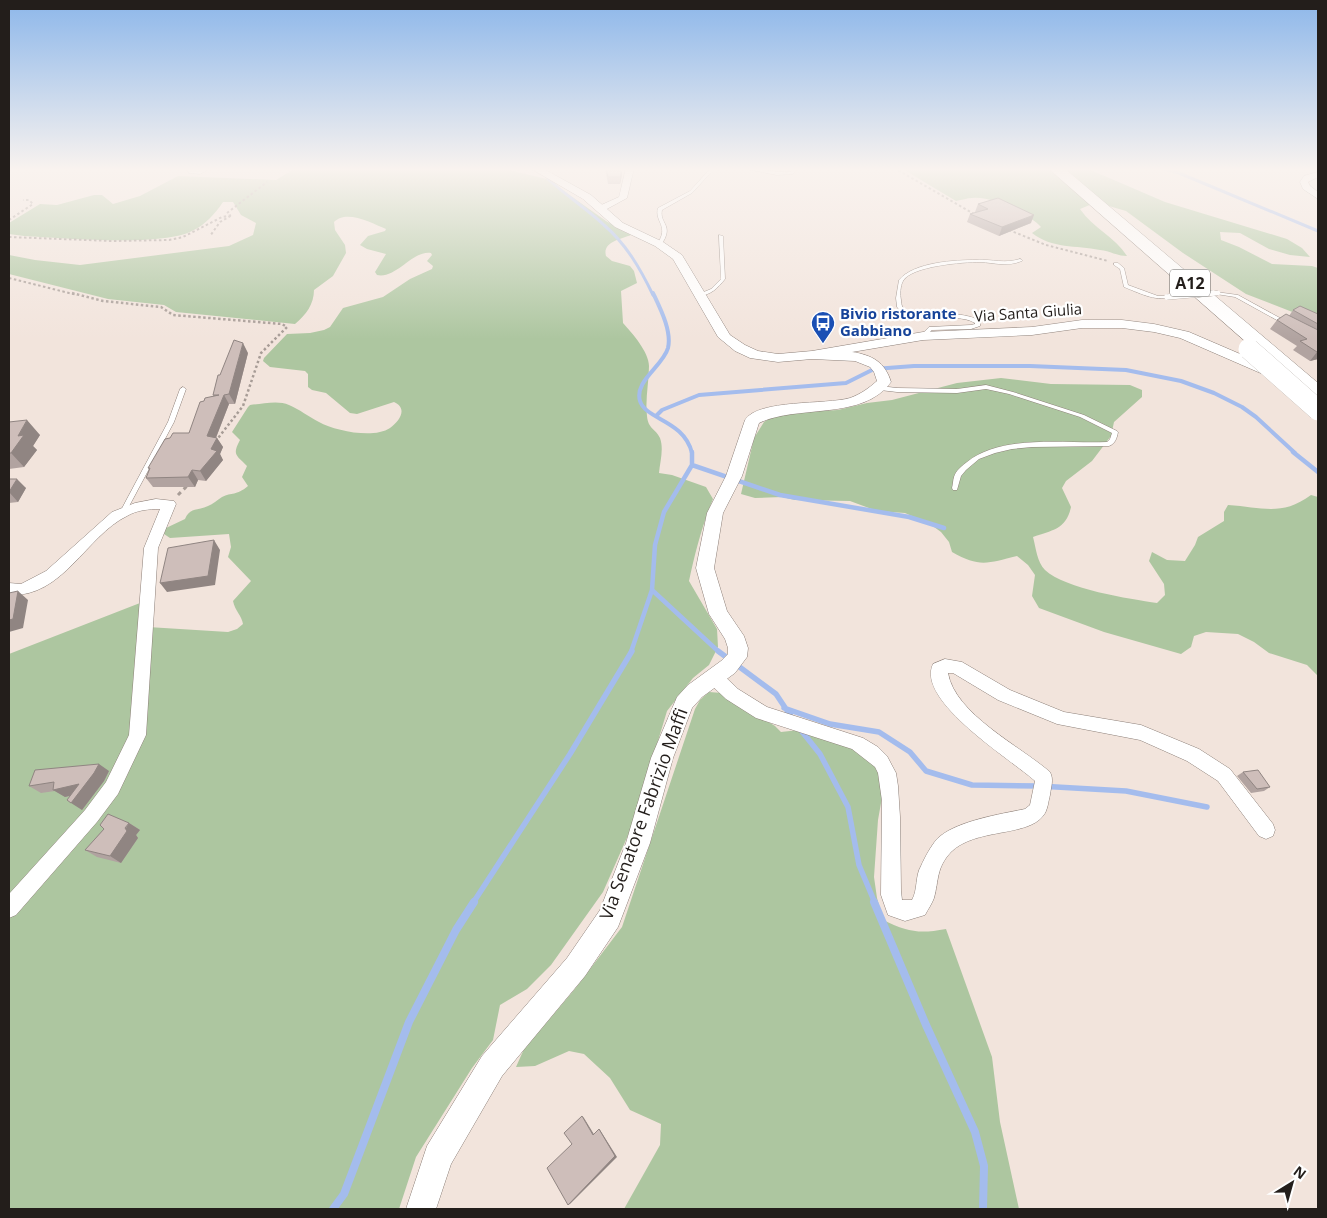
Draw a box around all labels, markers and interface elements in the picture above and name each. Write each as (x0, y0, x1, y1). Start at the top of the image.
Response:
road number: A12 (1170, 270, 1210, 296)
street label: Via Santa Giulia (973, 298, 1083, 326)
place label: Bivio ristorante Gabbiano (840, 303, 957, 340)
bus stop icon: Bivio ristorante Gabbiano (810, 310, 836, 344)
street label: Via Senatore Fabrizio Maffi (593, 704, 693, 923)
north arrow (1267, 1158, 1317, 1208)
text: N (1290, 1161, 1310, 1183)

